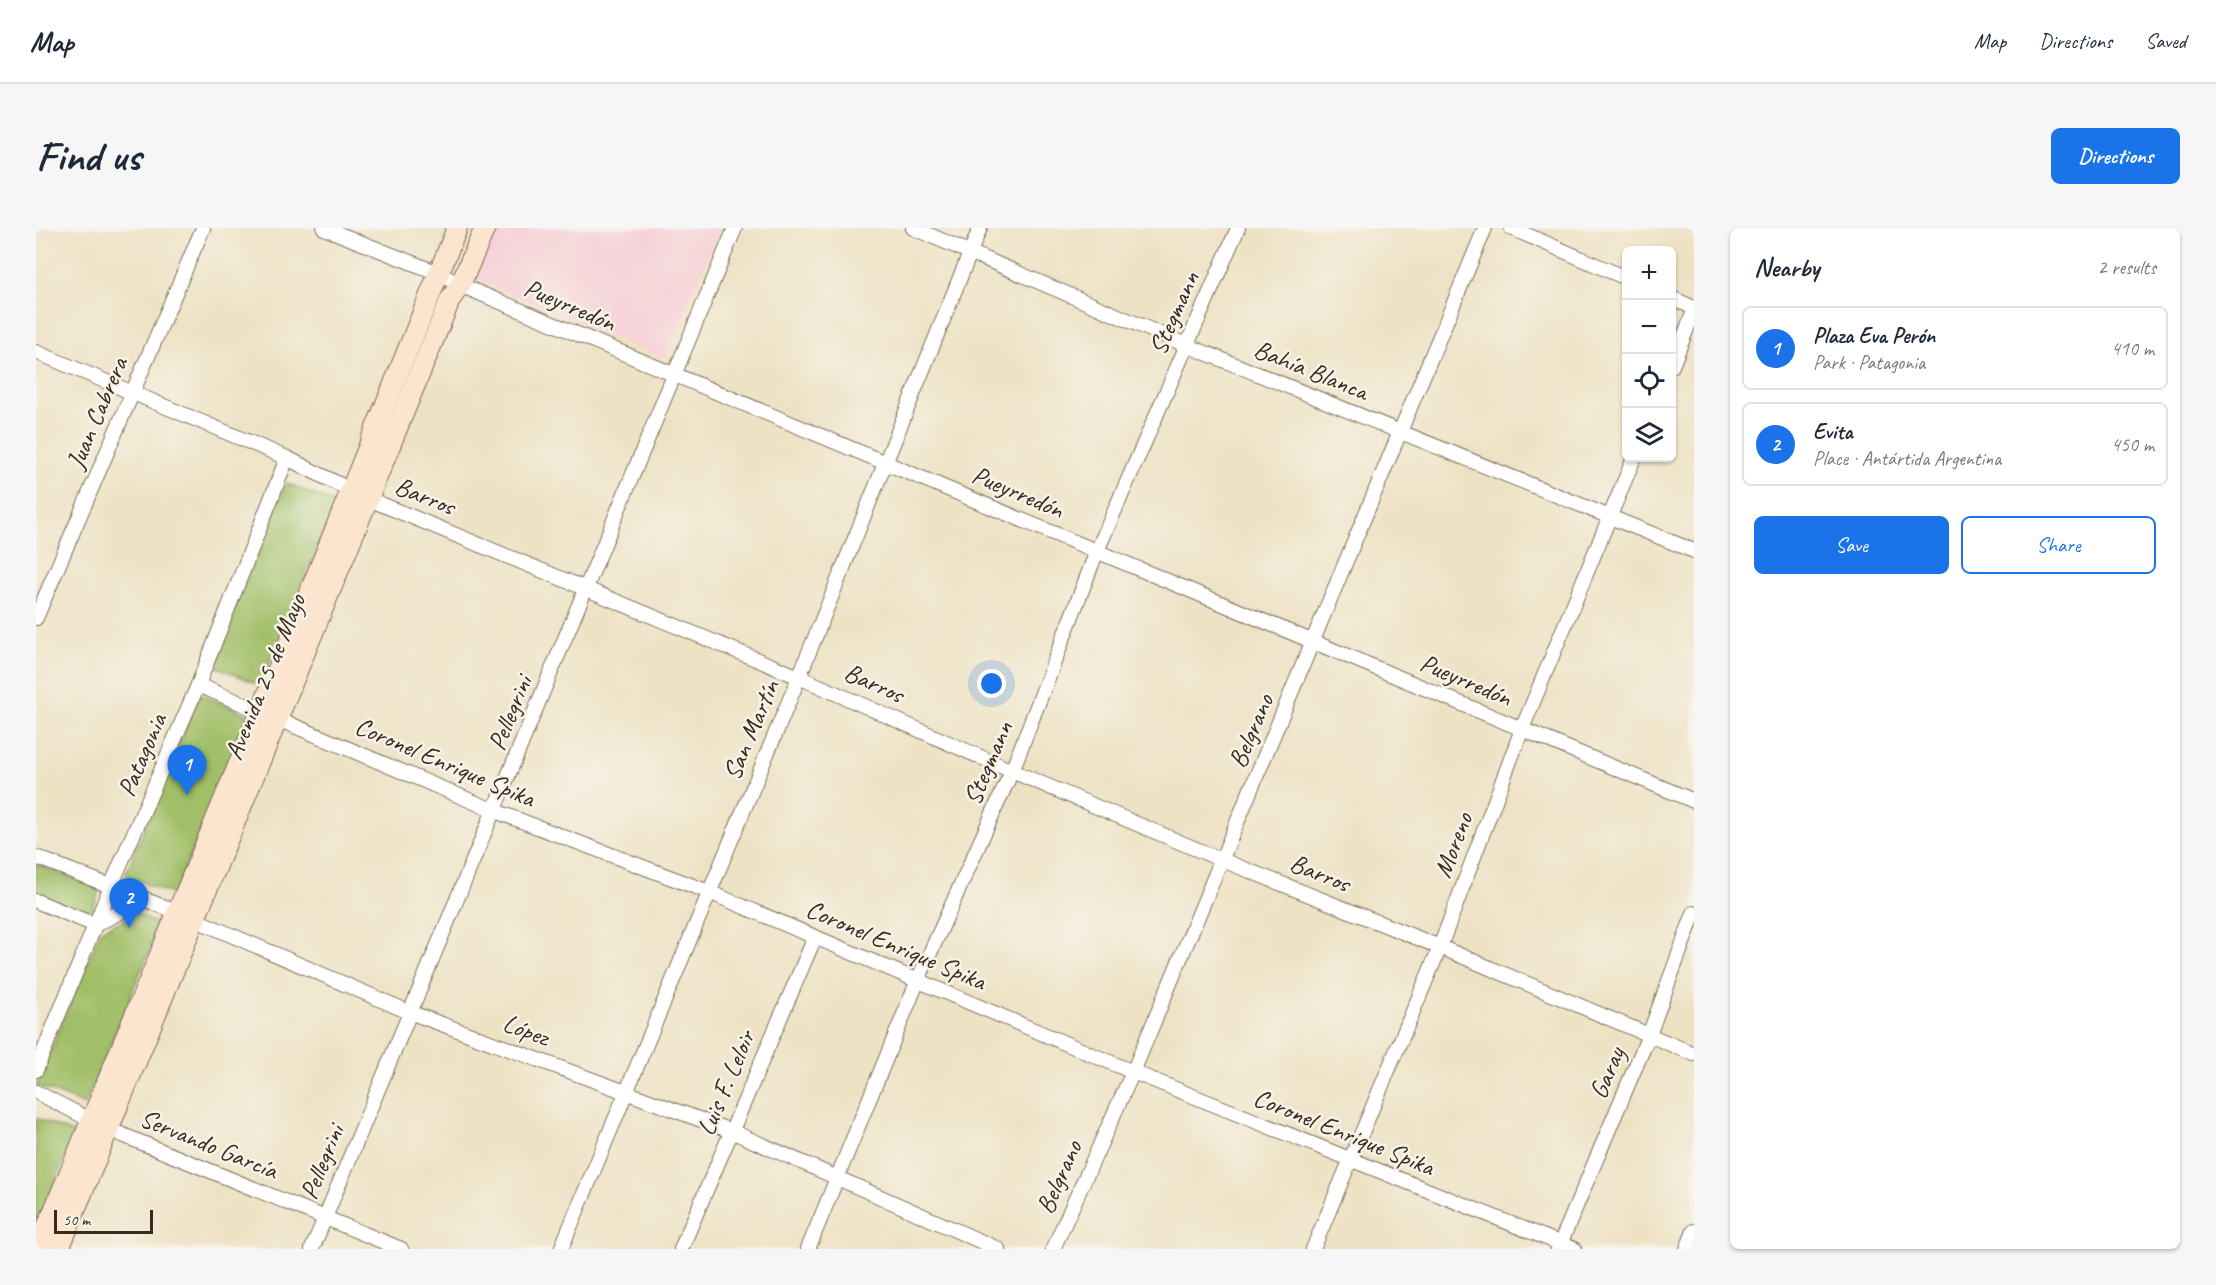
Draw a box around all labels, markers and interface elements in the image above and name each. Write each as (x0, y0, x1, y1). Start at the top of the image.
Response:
text: Map (30, 24, 73, 59)
text: Map (1974, 28, 2006, 54)
text: Directions (2039, 28, 2112, 54)
text: Saved (2145, 28, 2186, 54)
button: Directions (2051, 128, 2180, 184)
text: Find us (36, 130, 141, 183)
map controls (1622, 246, 1676, 462)
button: + (1622, 246, 1676, 300)
text: Nearby (1754, 251, 1819, 284)
text: 2 results (2097, 255, 2156, 280)
street label: Stegmann (1141, 266, 1207, 360)
street label: Pueyrredón (519, 271, 622, 340)
button: − (1622, 300, 1676, 354)
text: Plaza Eva Perón (1813, 322, 1935, 350)
street label: Bahía Blanca (1249, 332, 1375, 409)
text: 1 (1771, 336, 1780, 361)
text: 410 m (2111, 336, 2154, 361)
text: Park · Patagonia (1813, 350, 1925, 375)
street label: Juan Cabrera (58, 351, 136, 475)
button: locate (1622, 354, 1676, 408)
button: layers (1622, 408, 1676, 462)
text: Evita (1813, 418, 1853, 446)
text: 2 (1771, 432, 1780, 457)
text: 450 m (2111, 432, 2154, 457)
text: Place · Antártida Argentina (1813, 446, 2001, 471)
street label: Pueyrredón (967, 458, 1070, 527)
street label: Barros (390, 469, 462, 524)
button: Save (1754, 516, 1949, 574)
button: Share (1961, 516, 2156, 574)
street label: Avenida 25 de Mayo (217, 588, 314, 765)
street label: Pueyrredón (1415, 646, 1518, 715)
street label: Barros (839, 655, 911, 711)
street label: Pellegrini (480, 668, 541, 755)
your location (977, 669, 1006, 698)
street label: San Martín (715, 674, 787, 785)
street label: Belgrano (1221, 688, 1282, 773)
street label: Patagonia (110, 707, 175, 801)
street label: Coronel Enrique Spika (350, 709, 541, 815)
street label: Stegmann (956, 716, 1020, 810)
pin: 1 (168, 746, 206, 795)
street label: Moreno (1426, 806, 1481, 882)
street label: Barros (1285, 846, 1357, 901)
pin: 2 (110, 878, 148, 928)
street label: Coronel Enrique Spika (801, 892, 992, 998)
street label: López (498, 1006, 556, 1055)
street label: Luis F. Leloir (689, 1024, 763, 1140)
street label: Garay (1582, 1040, 1633, 1104)
street label: Coronel Enrique Spika (1249, 1081, 1441, 1184)
street label: Servando García (135, 1101, 284, 1187)
street label: Pellegrini (292, 1117, 353, 1204)
street label: Belgrano (1028, 1134, 1090, 1219)
scale bar (54, 1207, 153, 1234)
text: 50 m (63, 1210, 90, 1230)

